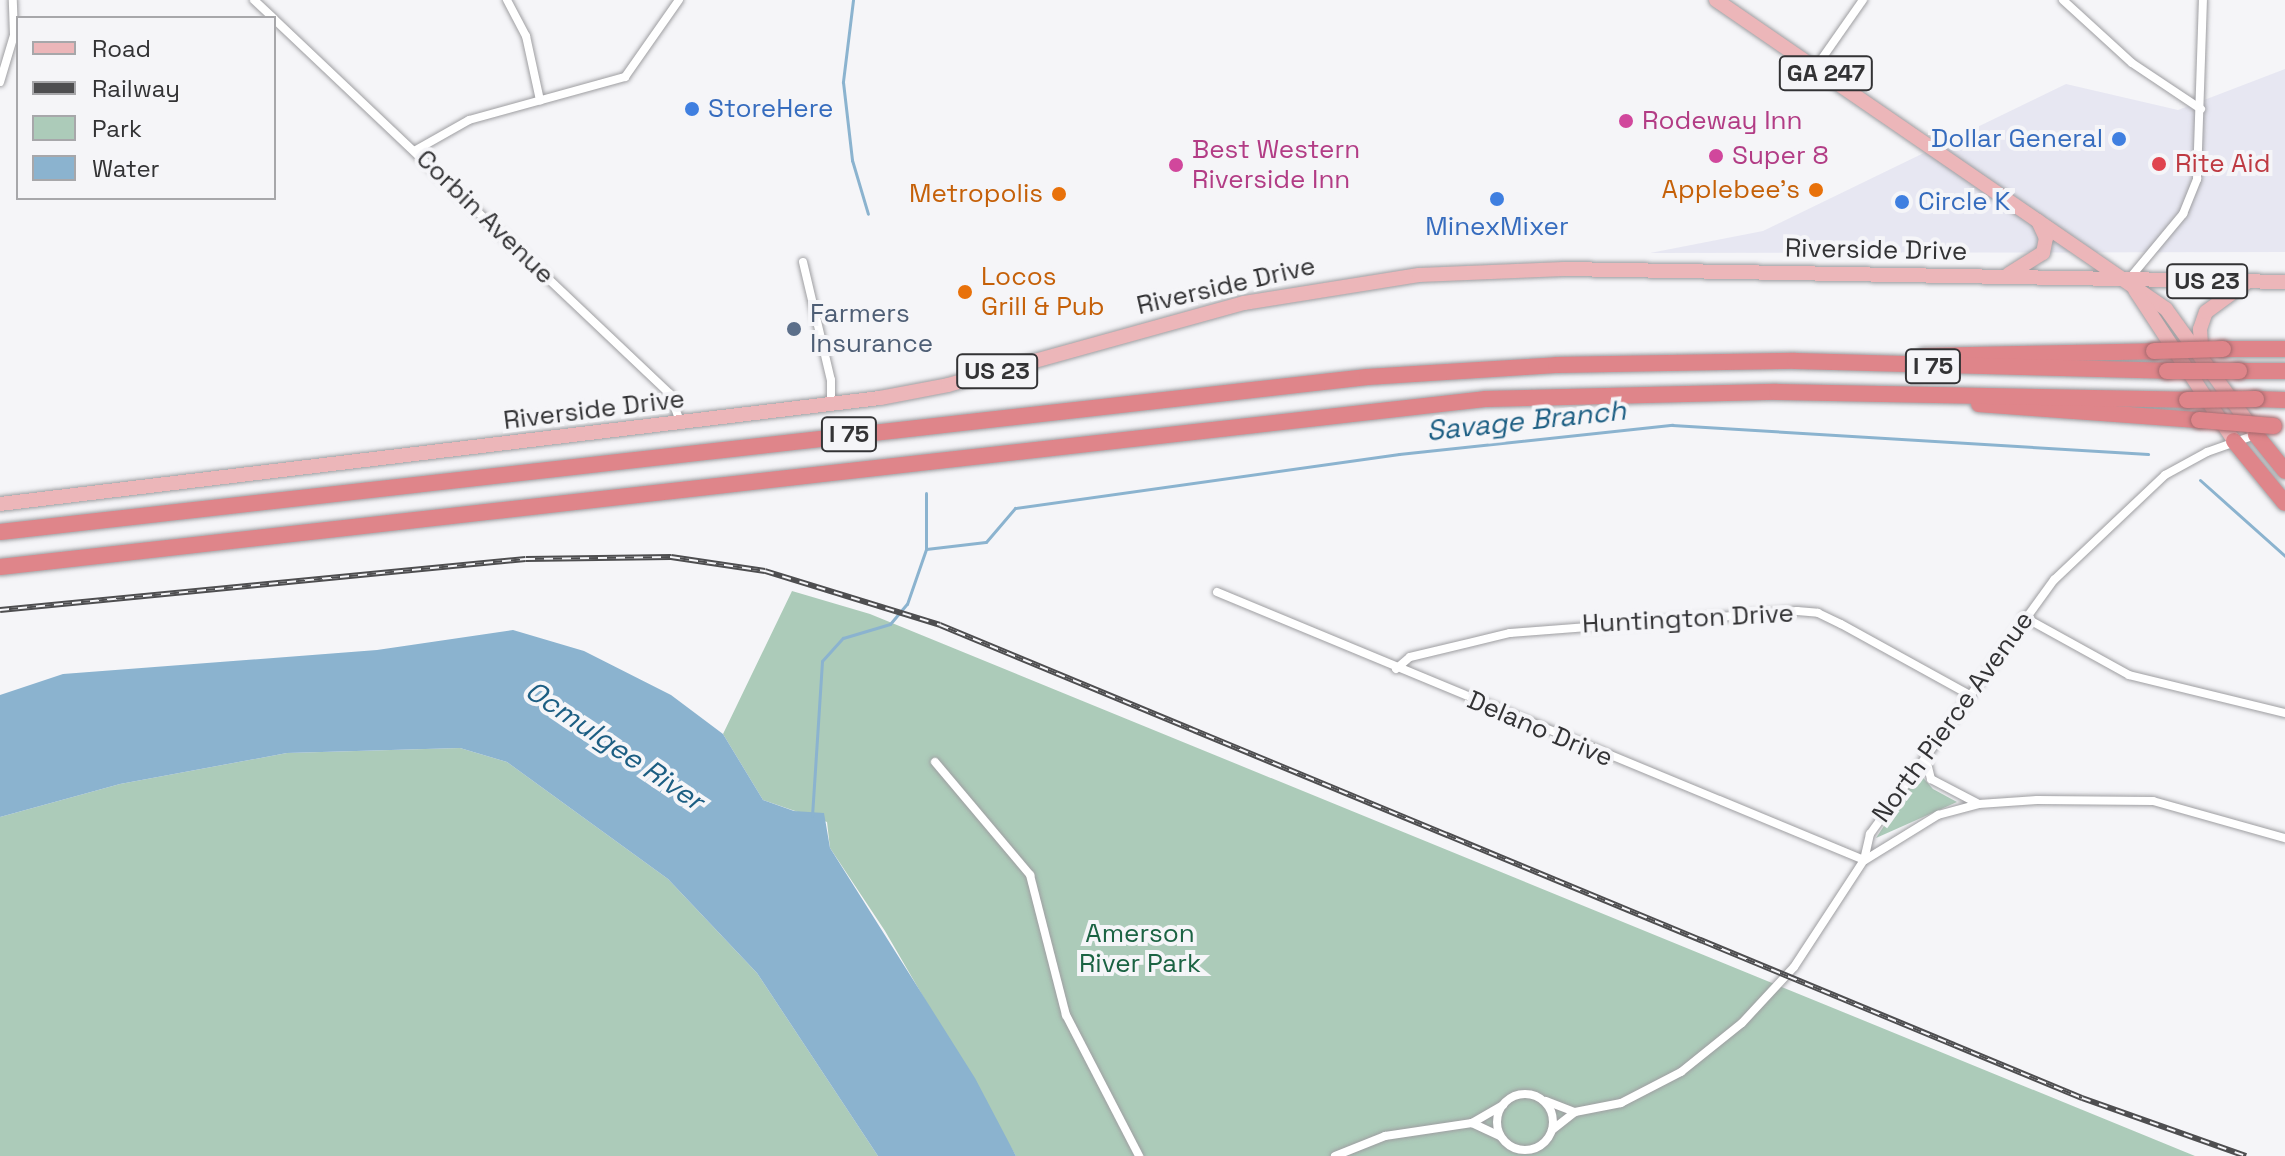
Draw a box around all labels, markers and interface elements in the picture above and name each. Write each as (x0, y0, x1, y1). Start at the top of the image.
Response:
legend (16, 16, 276, 200)
text: Road (92, 33, 151, 64)
road number: GA 247 (1778, 53, 1874, 93)
text: Railway (92, 73, 180, 104)
place label: StoreHere (708, 93, 833, 125)
marker: StoreHere (683, 100, 701, 118)
place label: Rodeway Inn (1642, 105, 1802, 137)
marker: Rodeway Inn (1617, 112, 1635, 130)
text: Park (92, 113, 142, 144)
place label: Dollar General (1931, 123, 2103, 155)
marker: Dollar General (2110, 130, 2128, 148)
place label: Best Western Riverside Inn (1192, 134, 1360, 196)
place label: Super 8 (1732, 140, 1829, 172)
street label: Corbin Avenue (409, 143, 561, 291)
marker: Super 8 (1707, 147, 1725, 165)
place label: Rite Aid (2175, 148, 2271, 180)
text: Water (92, 153, 160, 184)
marker: Rite Aid (2150, 155, 2168, 173)
marker: Best Western Riverside Inn (1167, 156, 1185, 174)
place label: Applebee's (1662, 174, 1800, 206)
place label: Metropolis (909, 178, 1043, 210)
marker: Applebee's (1807, 181, 1825, 199)
marker: Metropolis (1050, 185, 1068, 203)
place label: Circle K (1918, 186, 2010, 218)
marker: MinexMixer (1488, 190, 1506, 208)
marker: Circle K (1893, 193, 1911, 211)
place label: MinexMixer (1425, 211, 1569, 243)
street label: Riverside Drive (1785, 233, 1967, 267)
street label: Riverside Drive (1134, 250, 1318, 322)
place label: Locos Grill & Pub (981, 261, 1104, 322)
road number: US 23 (2165, 261, 2249, 301)
marker: Locos Grill & Pub (956, 283, 974, 301)
place label: Farmers Insurance (810, 298, 933, 360)
marker: Farmers Insurance (785, 320, 803, 338)
road number: I 75 (1903, 346, 1963, 386)
road number: US 23 (955, 351, 1039, 391)
street label: Riverside Drive (502, 383, 686, 437)
water label: Savage Branch (1425, 393, 1627, 447)
road number: I 75 (819, 414, 879, 454)
street label: Huntington Drive (1581, 598, 1795, 640)
street label: North Pierce Avenue (1866, 605, 2040, 829)
water label: Ocmulgee River (519, 673, 711, 817)
street label: Delano Drive (1463, 684, 1617, 774)
park label: Amerson River Park (1079, 918, 1201, 980)

